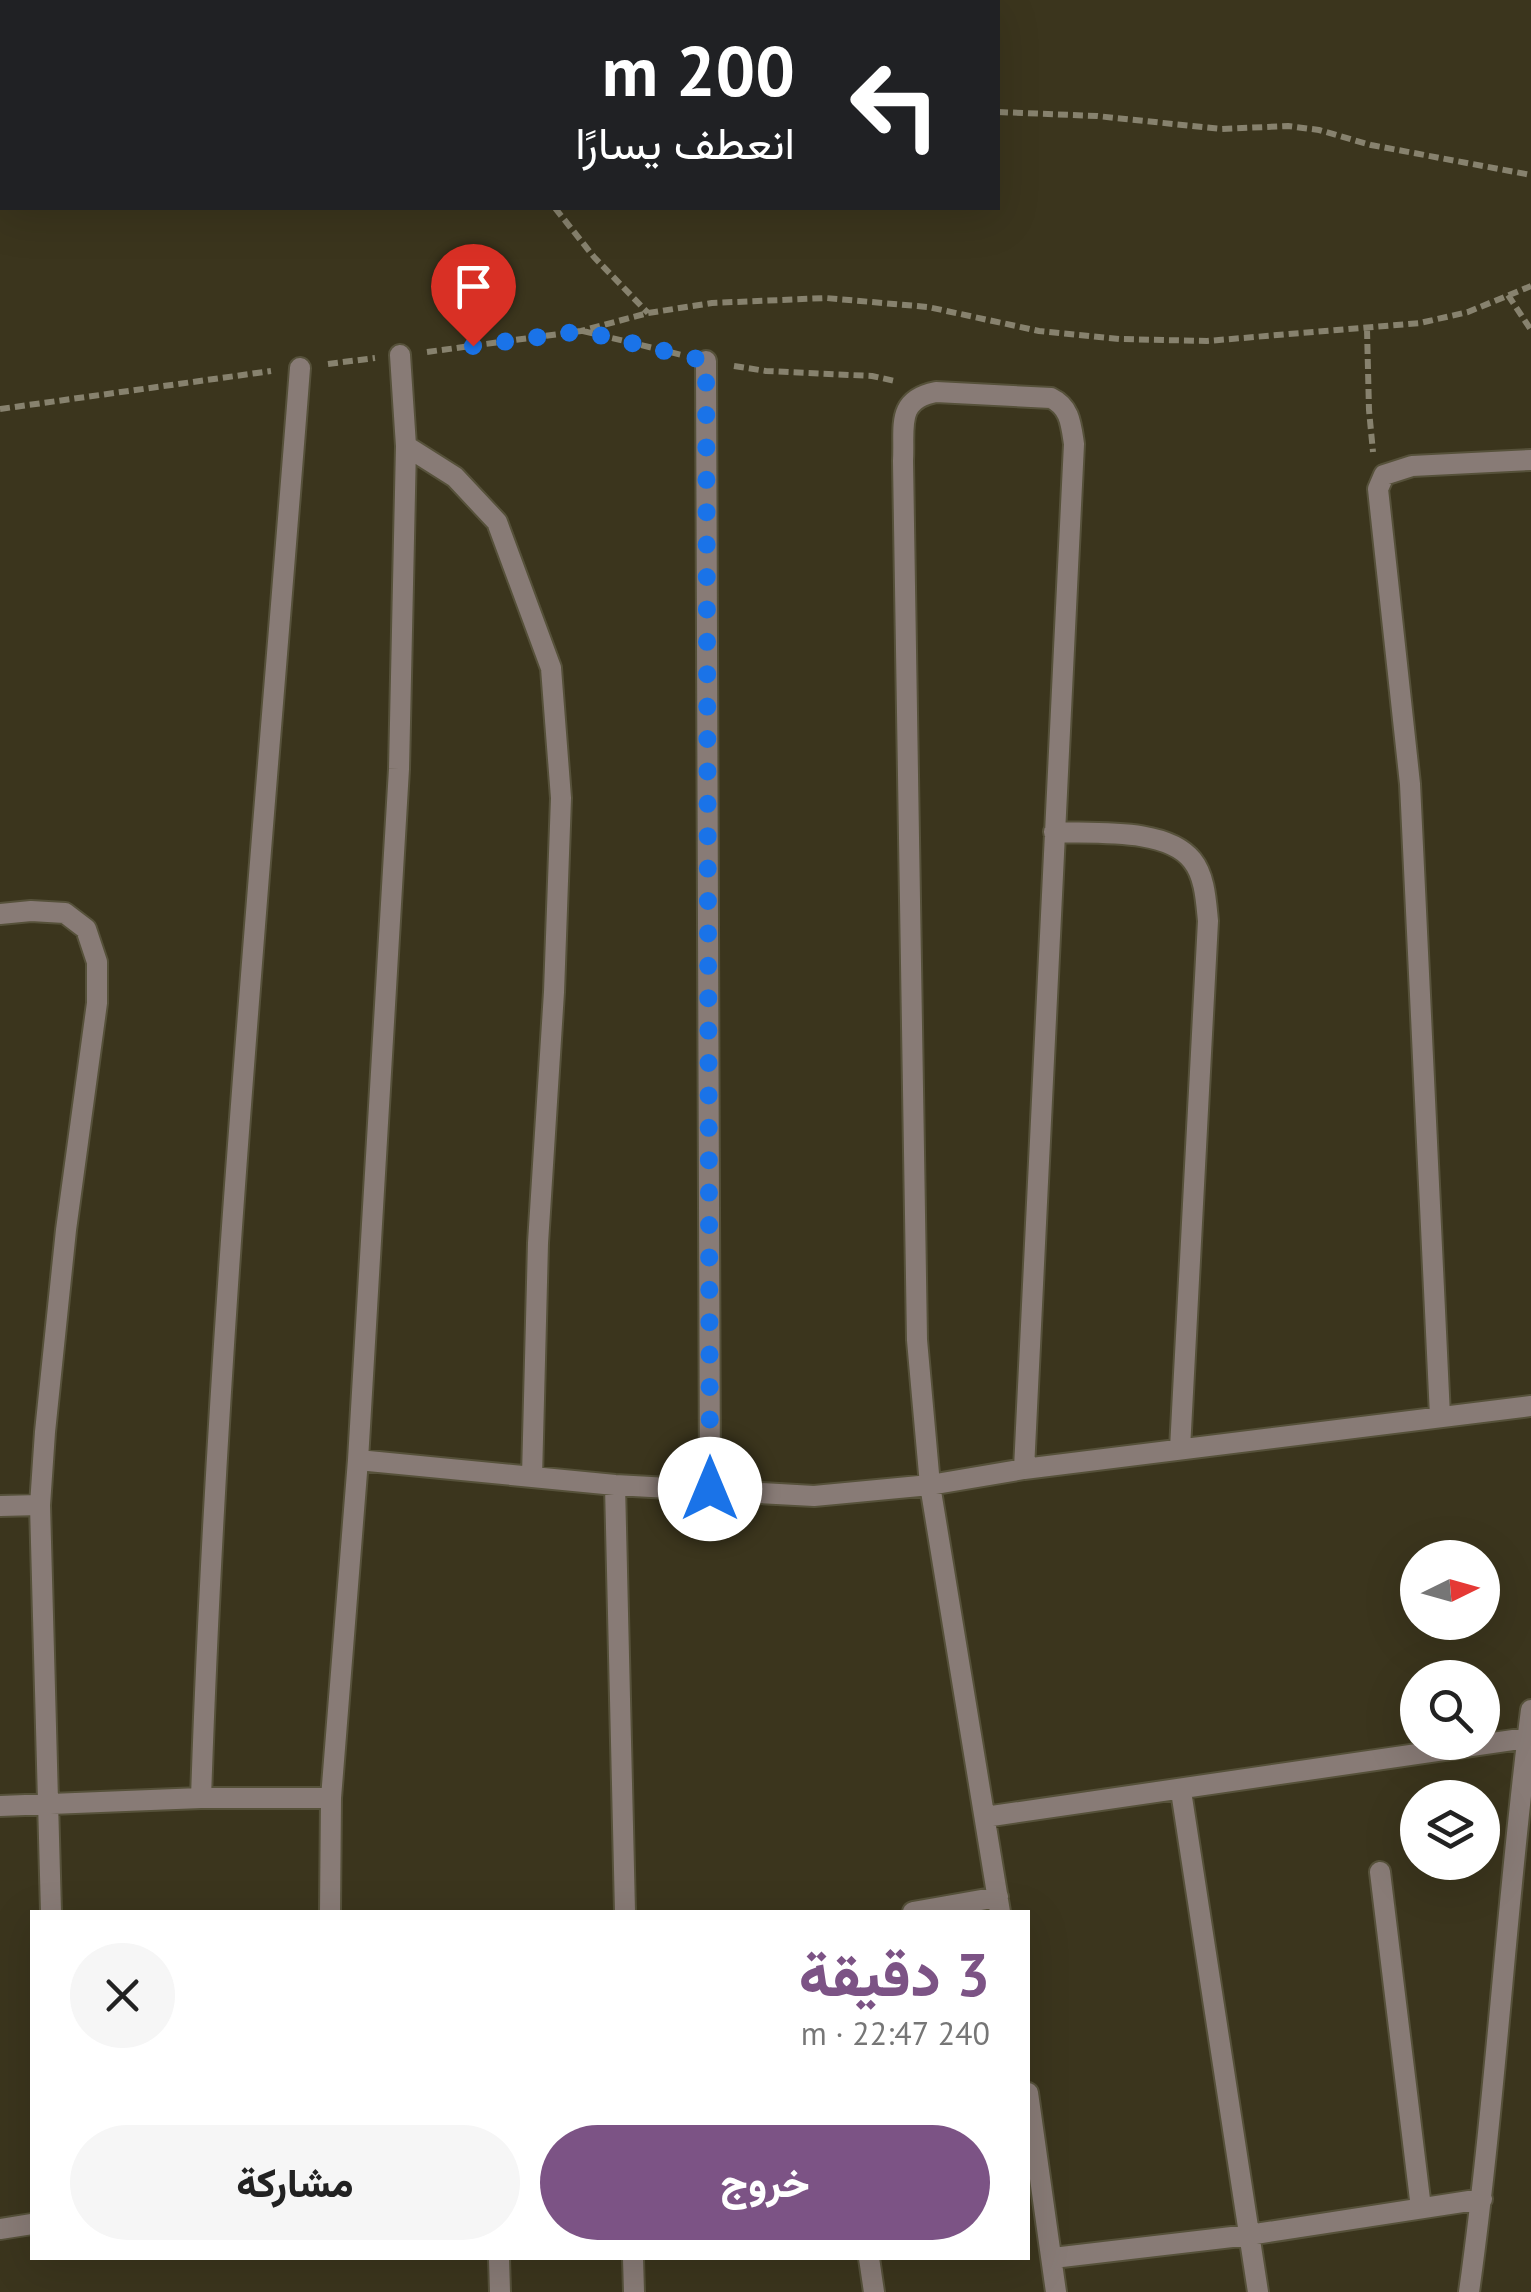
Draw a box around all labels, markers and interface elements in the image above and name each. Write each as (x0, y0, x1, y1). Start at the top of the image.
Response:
text: 200 m (602, 25, 795, 115)
icon: left (830, 40, 960, 170)
text: انعطف يسارًا (575, 113, 795, 171)
pin (431, 244, 516, 347)
icon: arrive (446, 259, 501, 314)
position arrow (658, 1437, 762, 1541)
north arrow (1400, 1540, 1500, 1640)
map controls (1400, 1540, 1500, 1880)
button: search (1400, 1660, 1500, 1760)
button: layers (1400, 1780, 1500, 1880)
text: 3 دقيقة (799, 1935, 990, 2013)
button: close (70, 1943, 175, 2048)
text: 240 m · 22:47 (801, 2012, 990, 2054)
button: مشاركة (70, 2125, 520, 2240)
button: خروج (540, 2125, 990, 2240)

